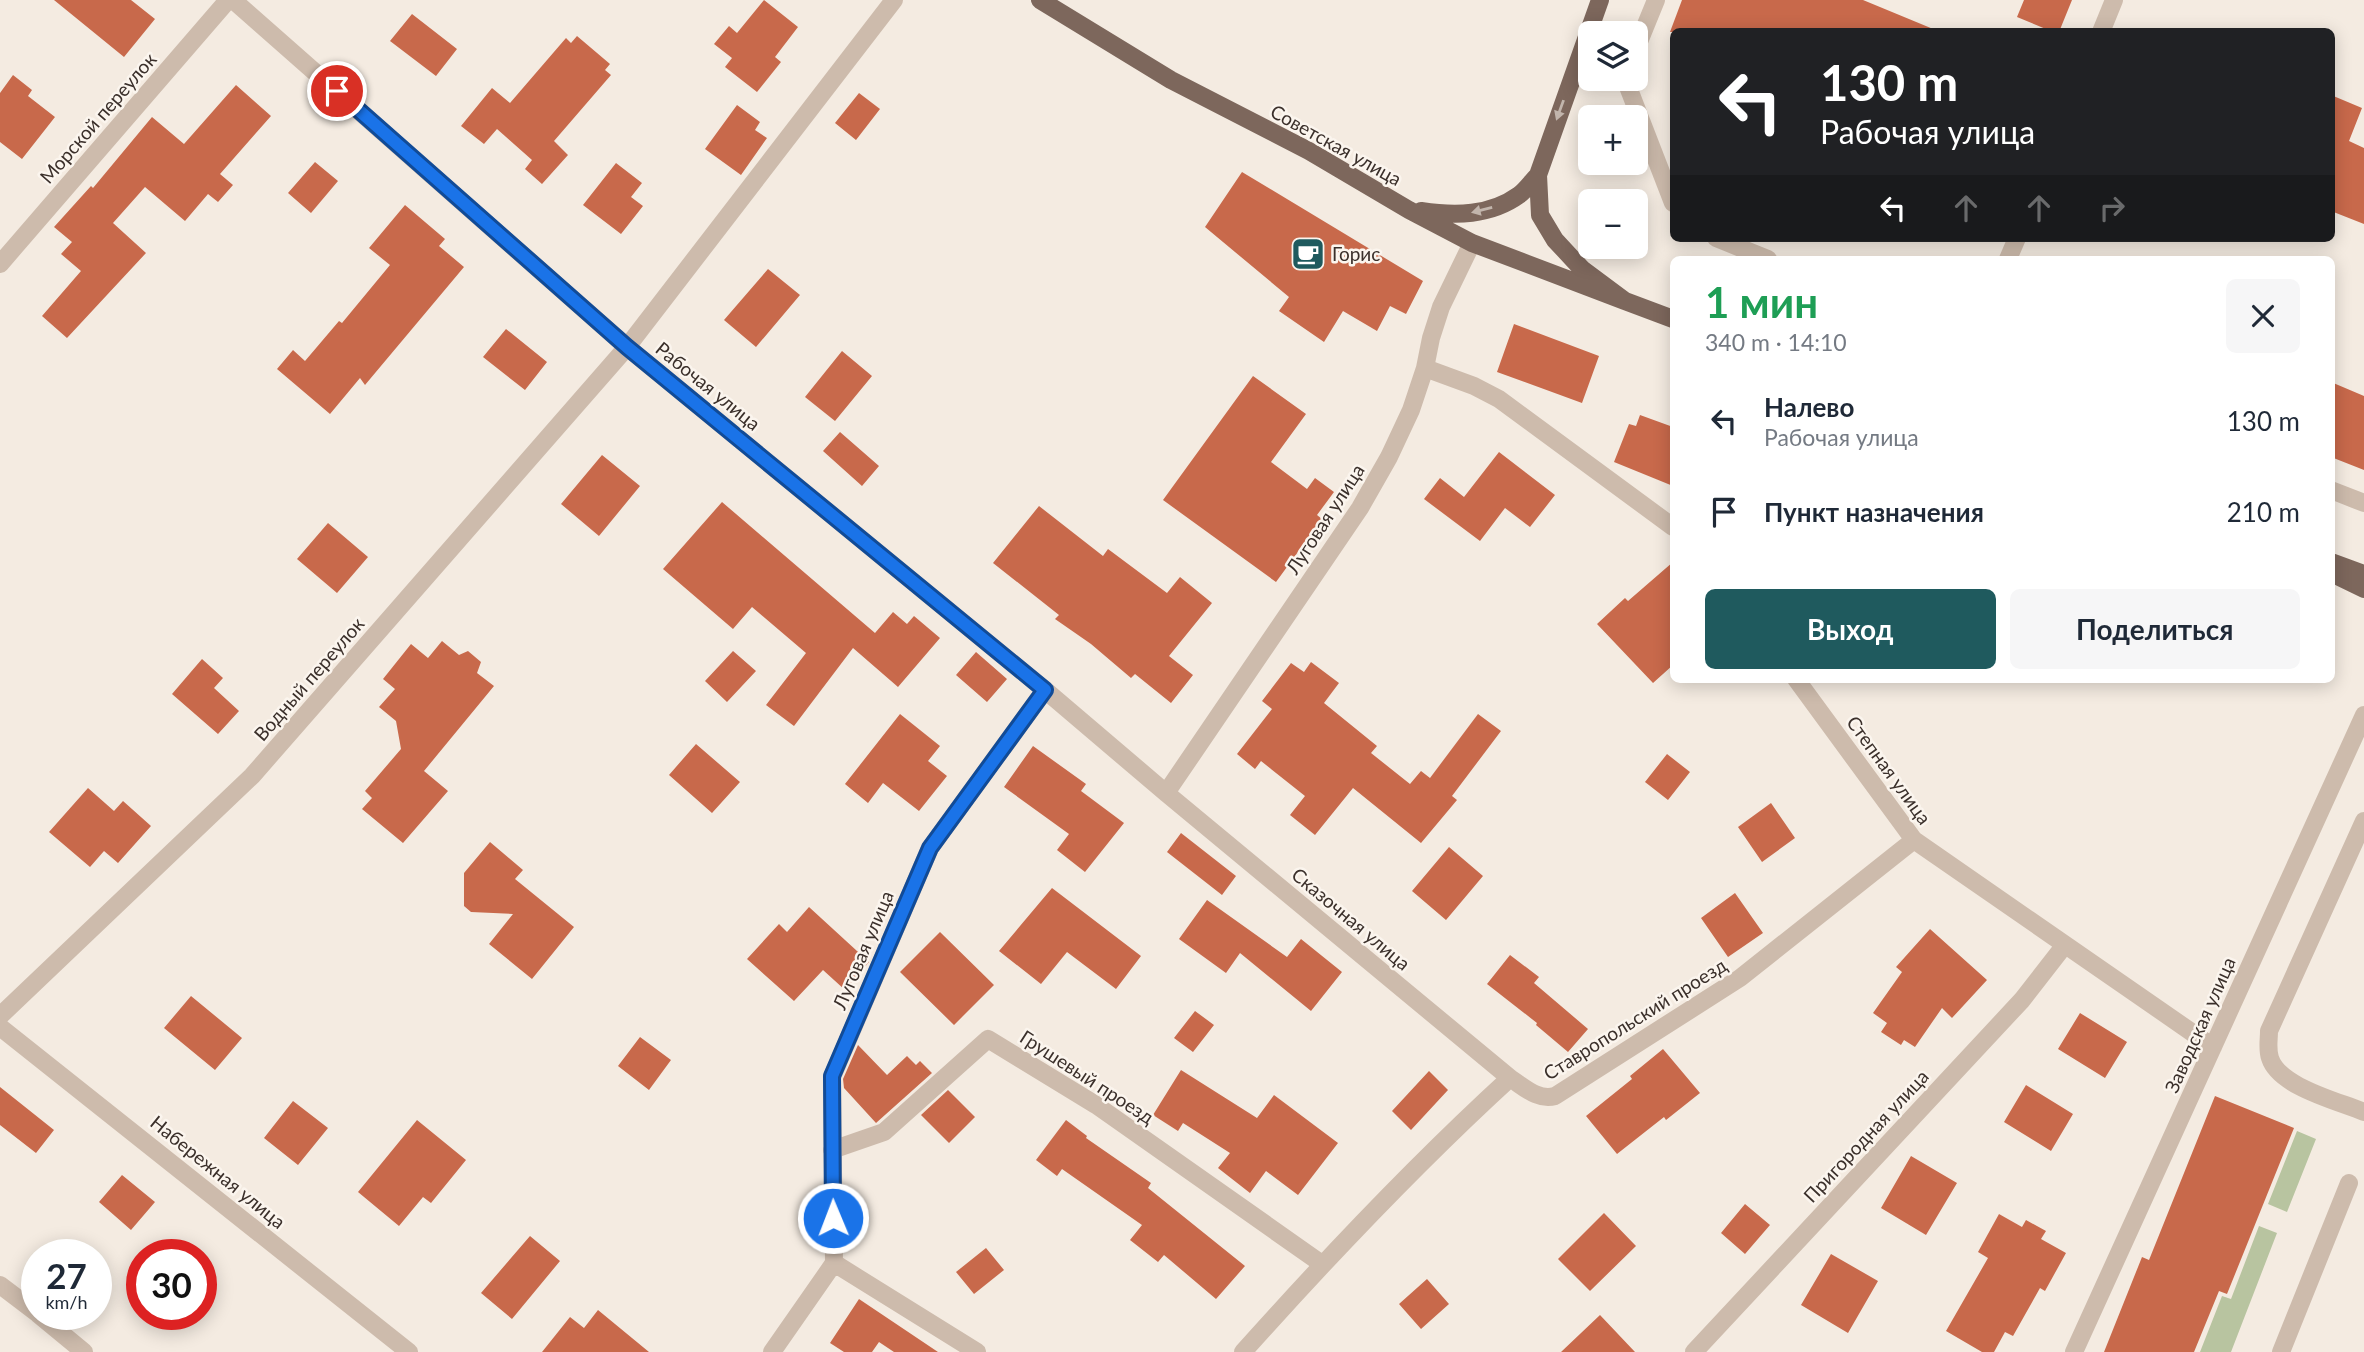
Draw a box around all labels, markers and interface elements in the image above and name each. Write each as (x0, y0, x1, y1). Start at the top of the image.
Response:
map controls (1578, 21, 1648, 259)
button: layers (1578, 21, 1648, 91)
street label: Морской переулок (35, 47, 161, 188)
text: 130 m (1820, 53, 1958, 111)
icon: left (1705, 56, 1796, 147)
pin (307, 61, 367, 121)
icon: arrive (318, 72, 356, 110)
street label: Советская улица (1267, 99, 1406, 190)
one-way arrow (1555, 100, 1566, 121)
button: + (1578, 105, 1648, 175)
text: Рабочая улица (1820, 112, 2035, 151)
button: − (1578, 189, 1648, 259)
icon: left (1874, 189, 1912, 227)
icon: ahead (1947, 189, 1985, 227)
icon: ahead (2020, 189, 2058, 227)
icon: right (2093, 189, 2131, 227)
one-way arrow (1470, 205, 1492, 216)
cafe icon: Горис (1289, 235, 1327, 273)
place label: Горис (1332, 242, 1380, 265)
text: 1 мин (1705, 277, 1818, 327)
button: close (2226, 279, 2300, 353)
text: 340 m · 14:10 (1705, 328, 1847, 356)
street label: Рабочая улица (651, 336, 765, 435)
text: Налево (1764, 391, 1854, 423)
icon: left (1705, 402, 1743, 440)
text: 130 m (2227, 405, 2300, 437)
text: Рабочая улица (1764, 423, 1919, 451)
street label: Луговая улица (1280, 459, 1369, 579)
icon: arrive (1705, 493, 1743, 531)
text: Пункт назначения (1764, 496, 1984, 528)
text: 210 m (2227, 496, 2300, 528)
button: Выход (1705, 589, 1996, 669)
button: Поделиться (2010, 589, 2300, 669)
street label: Водный переулок (249, 612, 369, 745)
street label: Степная улица (1842, 711, 1936, 828)
street label: Сказочная улица (1288, 862, 1415, 975)
street label: Луговая улица (827, 887, 898, 1013)
street label: Ставропольский проезд (1539, 953, 1731, 1084)
street label: Заводская улица (2159, 953, 2240, 1096)
street label: Грушевый проезд (1016, 1025, 1159, 1129)
street label: Пригородная улица (1798, 1065, 1933, 1207)
street label: Набережная улица (146, 1110, 290, 1233)
position arrow (796, 1181, 870, 1255)
speed limit sign: 30 (126, 1239, 217, 1330)
text: 27 (46, 1254, 87, 1296)
text: km/h (45, 1291, 88, 1313)

